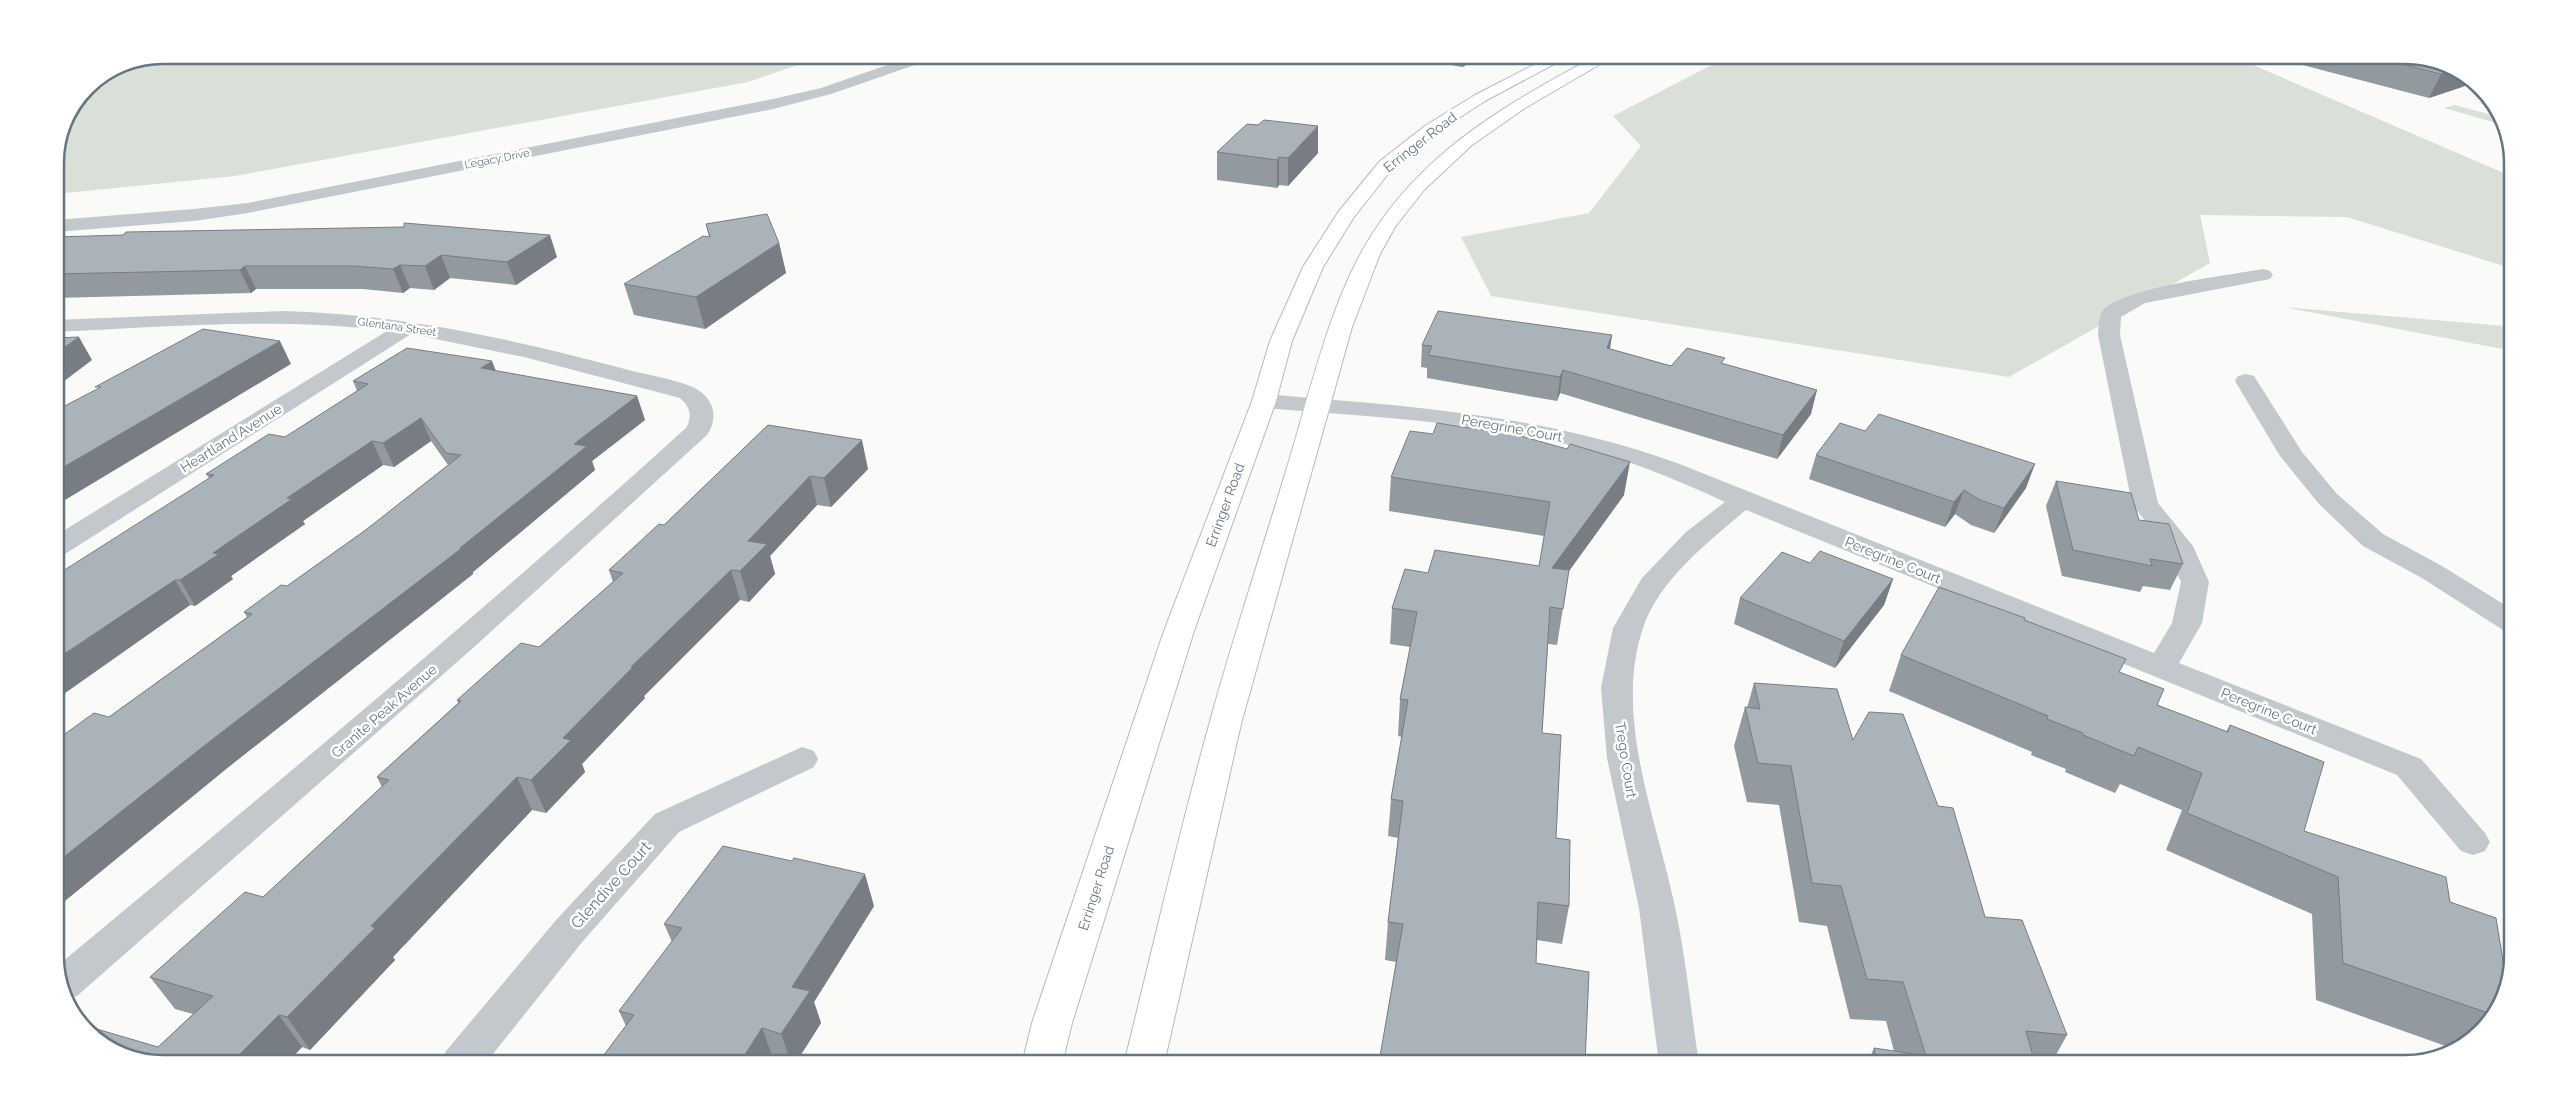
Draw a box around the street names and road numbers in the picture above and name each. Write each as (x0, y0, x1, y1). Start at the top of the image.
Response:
street label: Erringer Road (1380, 109, 1460, 175)
street label: Legacy Drive (463, 146, 531, 172)
street label: Glentana Street (357, 315, 437, 339)
street label: Heartland Avenue (177, 400, 285, 476)
street label: Peregrine Court (1460, 411, 1564, 445)
street label: Erringer Road (1202, 461, 1248, 549)
street label: Peregrine Court (1843, 533, 1944, 587)
street label: Granite Peak Avenue (328, 661, 440, 761)
street label: Peregrine Court (2219, 684, 2320, 738)
street label: Trego Court (1612, 721, 1640, 799)
street label: Glendive Court (567, 837, 656, 932)
street label: Erringer Road (1075, 844, 1117, 932)

